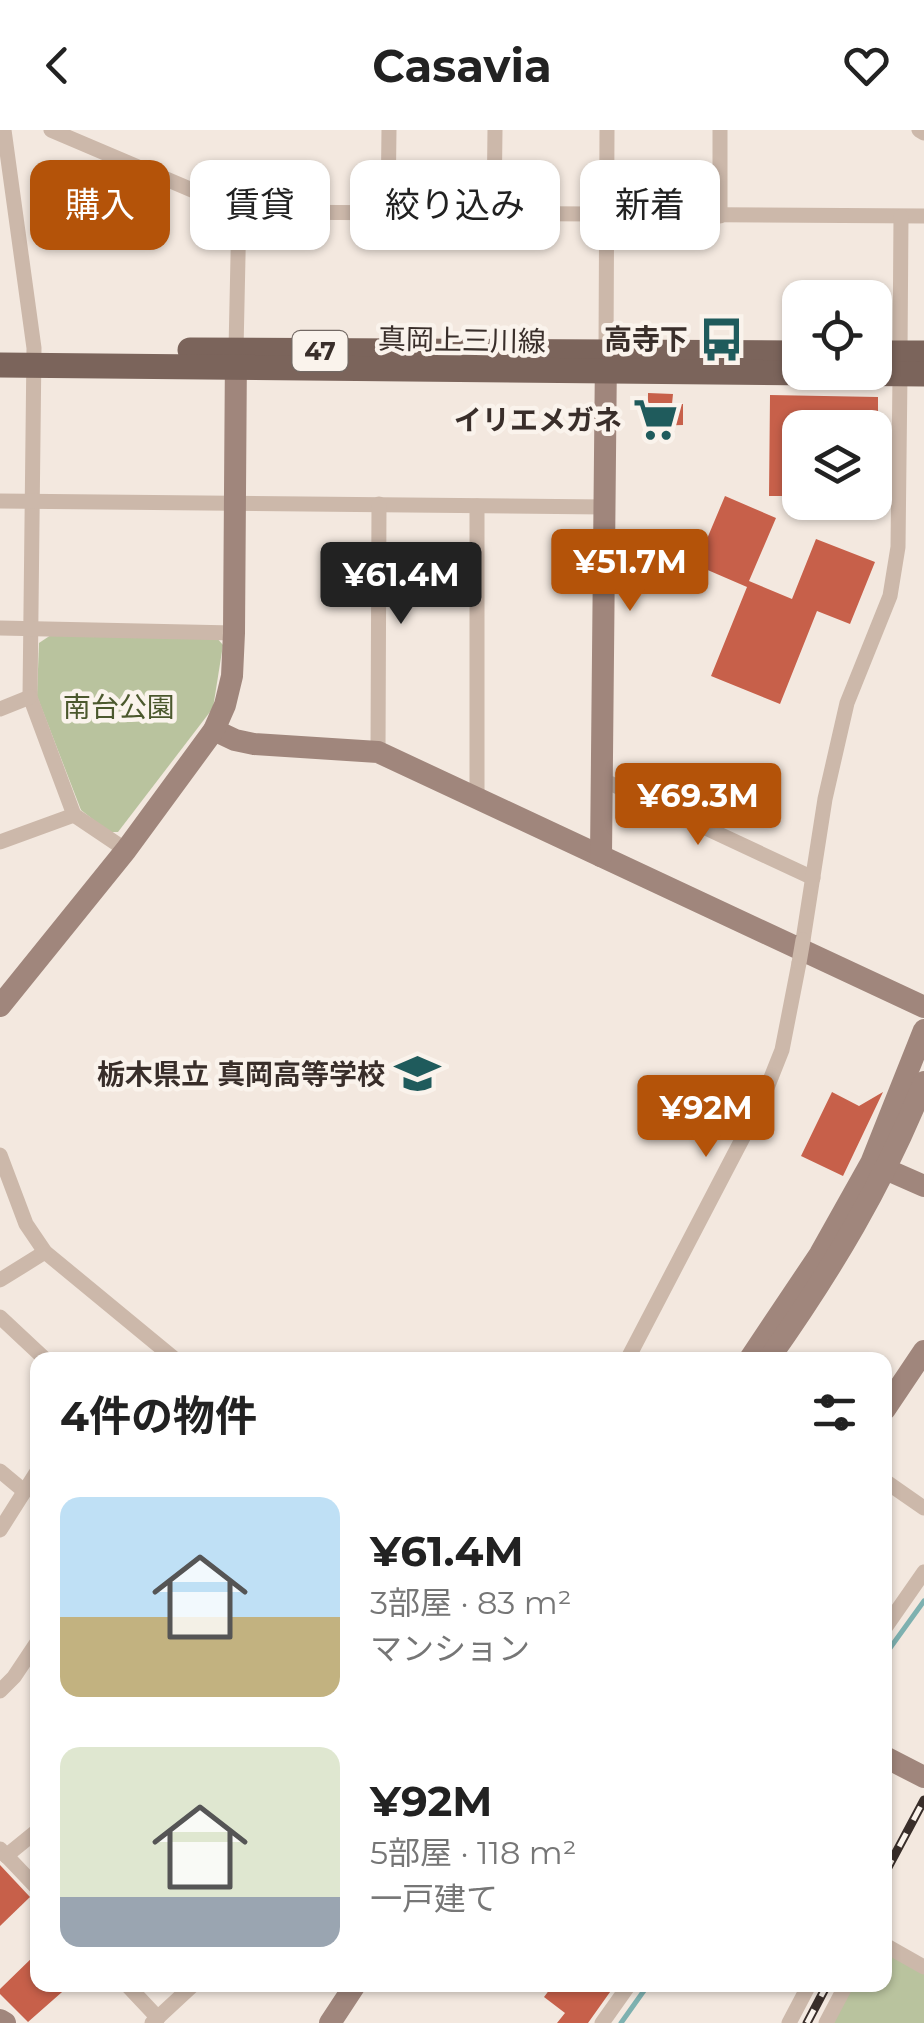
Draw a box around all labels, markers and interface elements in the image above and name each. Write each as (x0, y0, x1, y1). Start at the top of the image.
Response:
icon: back (30, 38, 85, 93)
text: Casavia (372, 38, 552, 93)
icon: heart (839, 38, 894, 93)
chip: 購入 (30, 160, 170, 250)
chip: 賃貸 (190, 160, 330, 250)
chip: 絞り込み (350, 160, 560, 250)
chip: 新着 (580, 160, 720, 250)
map controls (782, 280, 892, 520)
button: locate (782, 280, 892, 390)
bus stop icon: 高寺下 (697, 315, 745, 363)
street label: 真岡上三川線 (378, 322, 546, 358)
place label: 高寺下 (604, 322, 688, 356)
road number: 47 (292, 331, 348, 371)
supermarket icon: イリエメガネ (631, 396, 679, 444)
place label: イリエメガネ (454, 403, 622, 437)
button: layers (782, 410, 892, 520)
pin: ¥51.7M (549, 529, 711, 614)
pin: ¥61.4M (320, 542, 482, 627)
text: ¥51.7M (573, 542, 687, 581)
text: ¥61.4M (342, 555, 460, 594)
park label: 南台公園 (63, 690, 175, 724)
pin: ¥69.3M (617, 763, 779, 848)
text: ¥69.3M (637, 776, 759, 815)
school or university icon: 栃木県立 真岡高等学校 (394, 1050, 442, 1098)
place label: 栃木県立 真岡高等学校 (97, 1057, 385, 1091)
pin: ¥92M (647, 1075, 765, 1160)
text: ¥92M (659, 1088, 753, 1127)
icon: filters (807, 1385, 862, 1440)
text: 4件の物件 (60, 1390, 257, 1442)
text: ¥61.4M (370, 1525, 524, 1577)
icon: home (140, 1537, 260, 1657)
text: 3部屋 · 83 m² (370, 1583, 571, 1622)
text: マンション (370, 1629, 530, 1668)
text: ¥92M (370, 1775, 492, 1827)
icon: home (140, 1787, 260, 1907)
text: 5部屋 · 118 m² (370, 1833, 577, 1872)
text: 一戸建て (370, 1879, 498, 1918)

